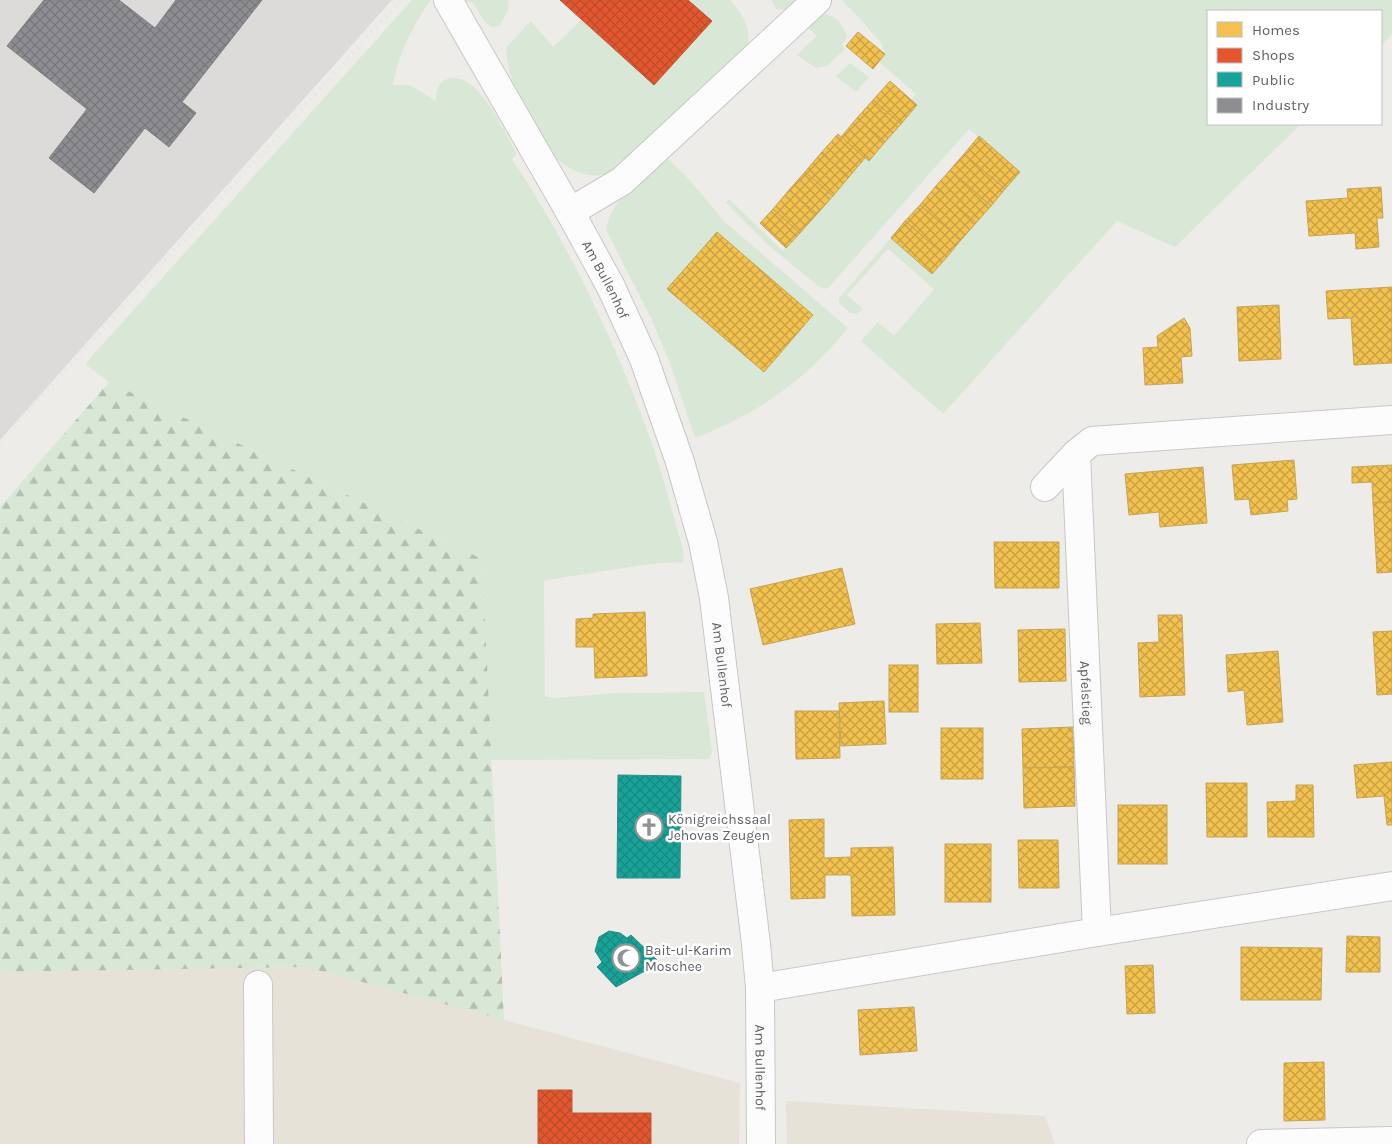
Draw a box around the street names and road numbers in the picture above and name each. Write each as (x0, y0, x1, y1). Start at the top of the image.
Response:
street label: Am Bullenhof (578, 237, 633, 322)
street label: Am Bullenhof (708, 621, 735, 709)
street label: Apfelstieg (1076, 660, 1096, 725)
street label: Am Bullenhof (751, 1024, 769, 1111)

